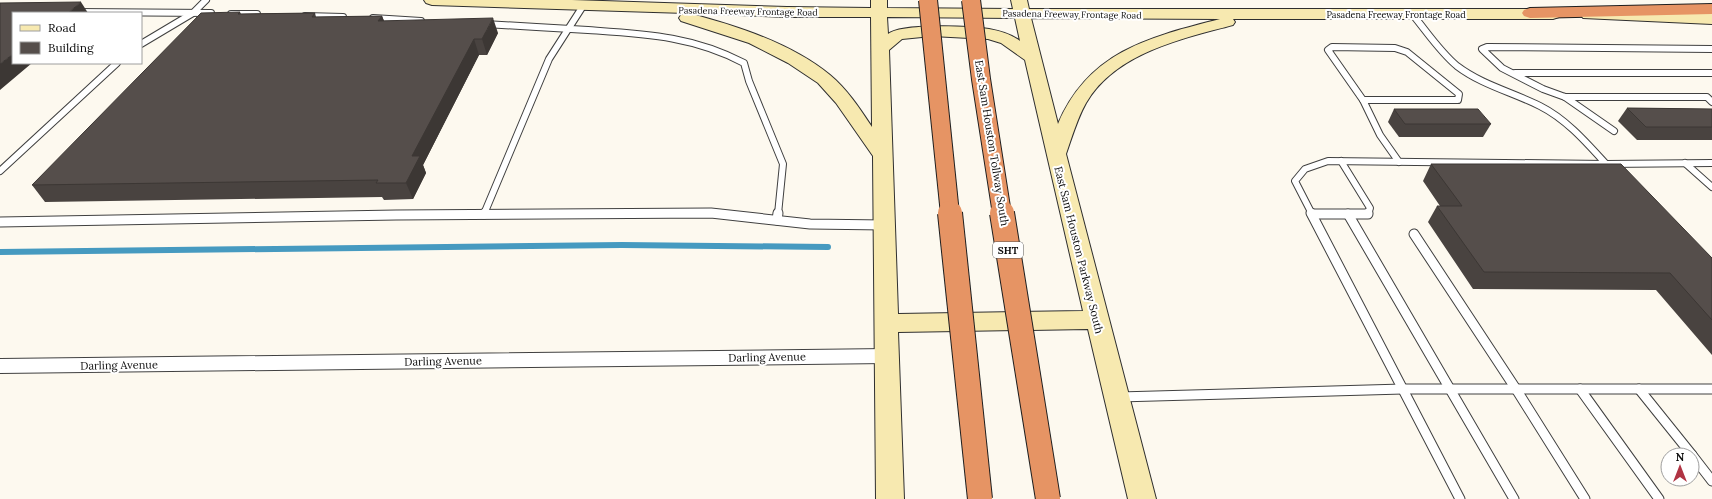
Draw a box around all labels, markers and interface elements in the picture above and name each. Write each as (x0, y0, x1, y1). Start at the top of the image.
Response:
street label: Pasadena Freeway Frontage Road (678, 4, 818, 18)
street label: Pasadena Freeway Frontage Road (1002, 7, 1142, 21)
street label: Pasadena Freeway Frontage Road (1326, 9, 1466, 20)
legend (12, 12, 142, 64)
text: Road (48, 20, 76, 35)
text: Building (48, 40, 94, 55)
street label: East Sam Houston Tollway South (972, 59, 1012, 227)
street label: East Sam Houston Parkway South (1051, 165, 1107, 336)
road number: SHT (993, 242, 1023, 258)
street label: Darling Avenue (728, 349, 806, 365)
street label: Darling Avenue (404, 353, 482, 369)
street label: Darling Avenue (80, 357, 158, 373)
north arrow (1660, 447, 1700, 487)
text: N (1676, 450, 1685, 464)

